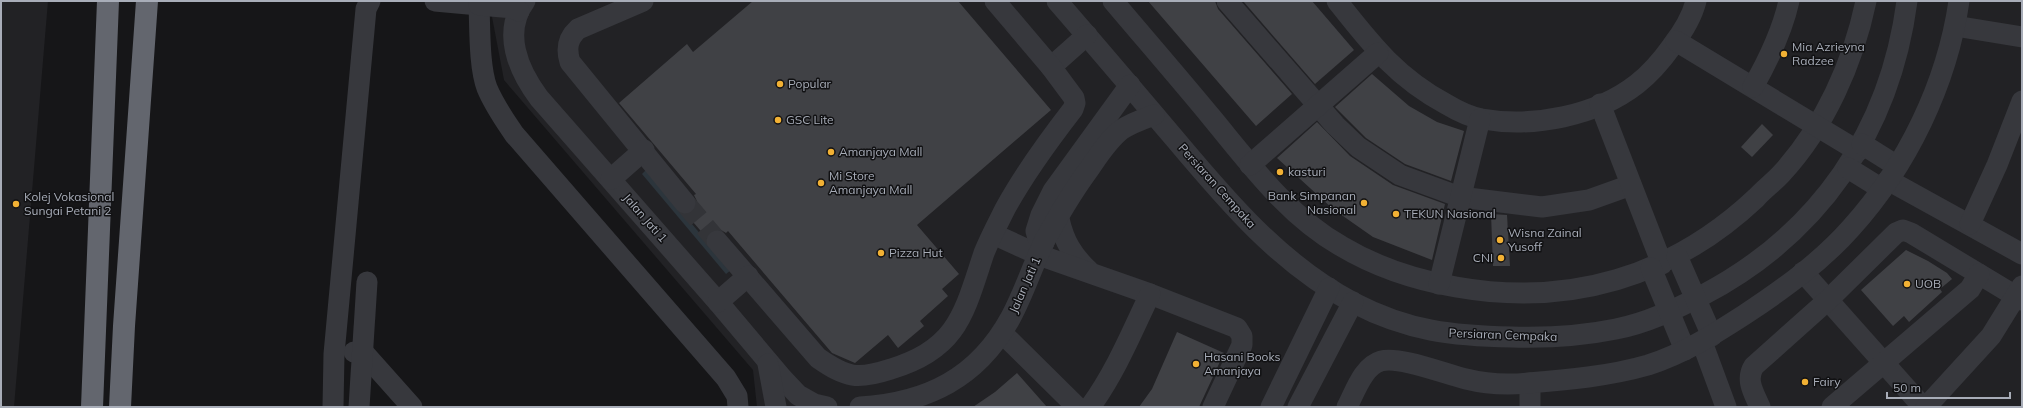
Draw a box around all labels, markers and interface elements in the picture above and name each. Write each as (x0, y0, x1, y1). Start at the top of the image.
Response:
place label: Mia Azrieyna Radzee (1792, 39, 1865, 68)
marker: Mia Azrieyna Radzee (1779, 49, 1789, 59)
place label: Popular (788, 76, 832, 91)
marker: Popular (775, 79, 785, 89)
place label: GSC Lite (786, 112, 834, 127)
marker: GSC Lite (773, 115, 783, 125)
street label: Persiaran Cempaka (1175, 140, 1259, 231)
place label: Amanjaya Mall (839, 144, 922, 159)
marker: Amanjaya Mall (826, 147, 836, 157)
place label: kasturi (1288, 164, 1326, 179)
marker: kasturi (1275, 167, 1285, 177)
place label: Mi Store Amanjaya Mall (829, 168, 912, 197)
marker: Mi Store Amanjaya Mall (816, 178, 826, 188)
place label: Bank Simpanan Nasional (1268, 188, 1356, 217)
place label: Kolej Vokasional Sungai Petani 2 (24, 189, 114, 218)
street label: Jalan Jati 1 (620, 190, 671, 245)
marker: Bank Simpanan Nasional (1359, 198, 1369, 208)
marker: Kolej Vokasional Sungai Petani 2 (11, 199, 21, 209)
place label: TEKUN Nasional (1404, 206, 1496, 221)
marker: TEKUN Nasional (1391, 209, 1401, 219)
place label: Wisna Zainal Yusoff (1507, 225, 1582, 254)
marker: Wisna Zainal Yusoff (1495, 235, 1505, 245)
place label: Pizza Hut (889, 245, 943, 260)
marker: Pizza Hut (876, 248, 886, 258)
place label: CNI (1473, 250, 1493, 265)
marker: CNI (1496, 253, 1506, 263)
street label: Jalan Jati 1 (1006, 254, 1044, 315)
place label: UOB (1915, 276, 1941, 291)
marker: UOB (1902, 279, 1912, 289)
street label: Persiaran Cempaka (1448, 325, 1558, 344)
place label: Hasani Books Amanjaya (1204, 349, 1280, 378)
marker: Hasani Books Amanjaya (1191, 359, 1201, 369)
place label: Fairy (1813, 374, 1841, 389)
scale bar (1887, 374, 2010, 400)
marker: Fairy (1800, 377, 1810, 387)
text: 50 m (1893, 380, 1921, 395)

